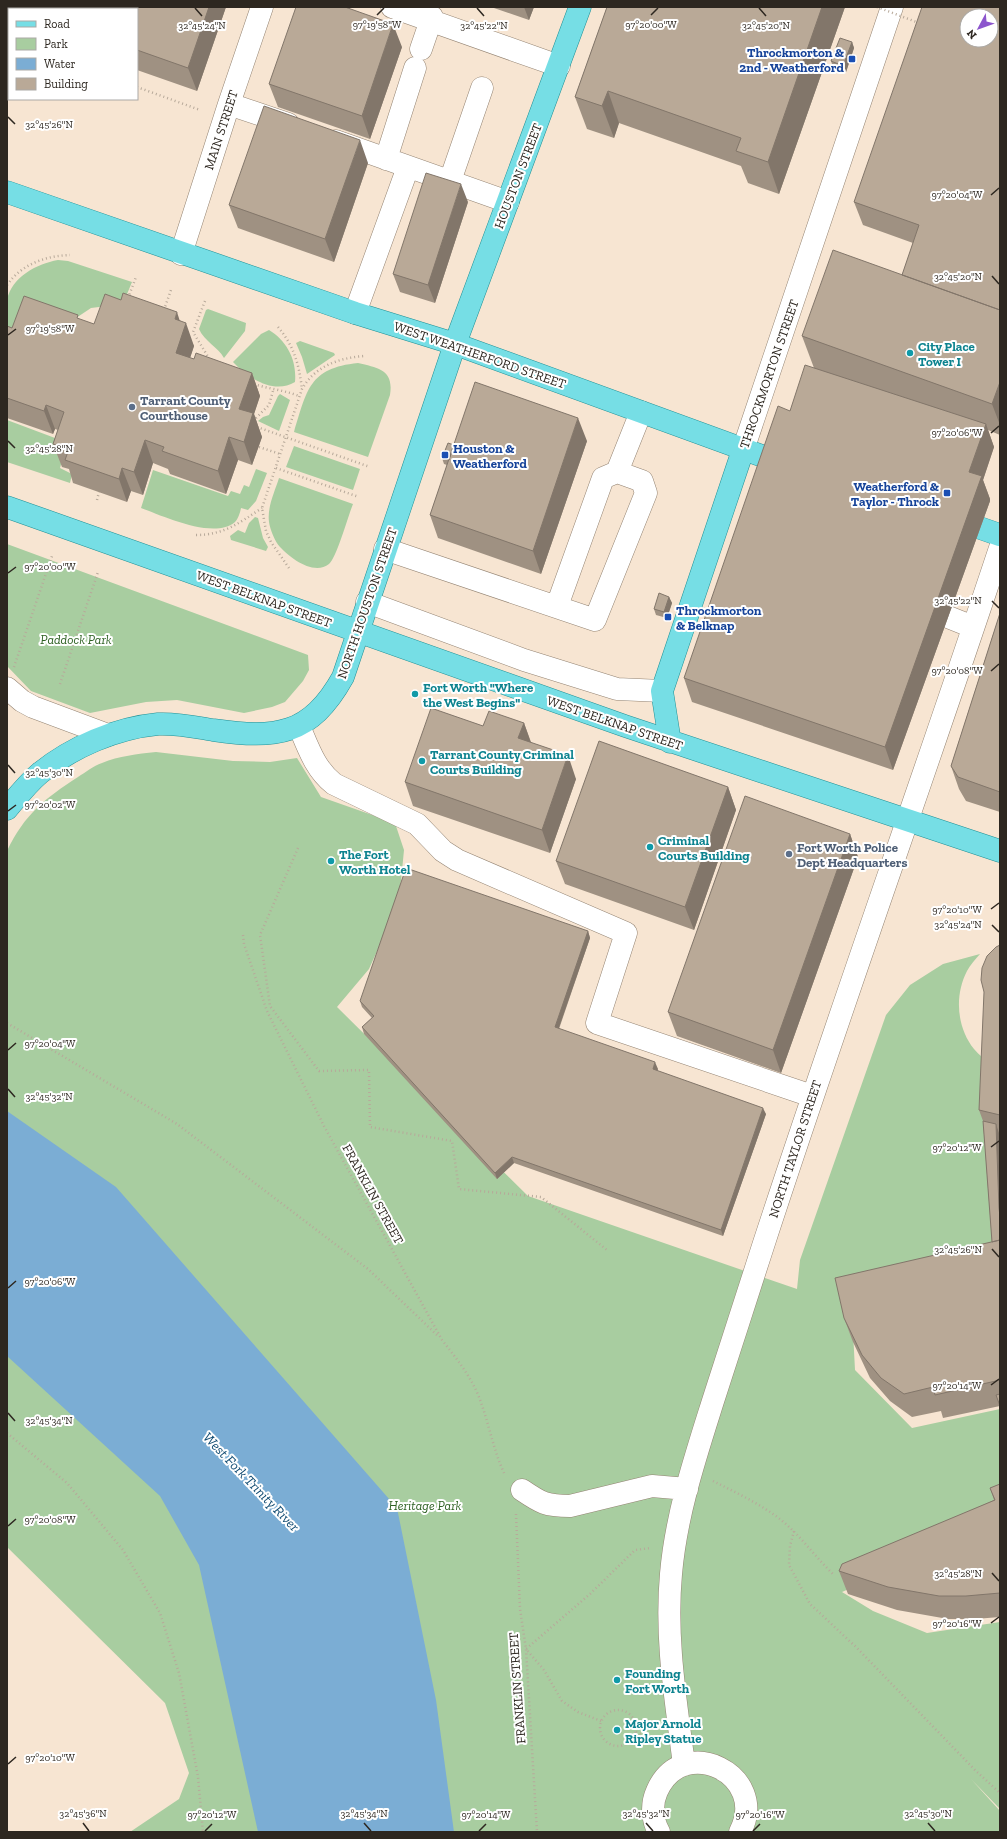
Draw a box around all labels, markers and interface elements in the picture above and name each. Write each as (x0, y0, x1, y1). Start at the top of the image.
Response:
legend (8, 8, 138, 100)
north arrow (959, 8, 999, 48)
text: Road (44, 17, 70, 31)
text: 97°19'58"W (353, 19, 402, 31)
text: 97°20'00"W (625, 19, 677, 31)
text: 32°45'24"N (178, 20, 226, 32)
text: 32°45'22"N (460, 20, 508, 32)
text: 32°45'20"N (742, 20, 791, 32)
text: N (964, 26, 979, 42)
text: Park (44, 37, 69, 51)
place label: Throckmorton & 2nd - Weatherford (739, 45, 845, 75)
marker: Throckmorton & 2nd - Weatherford (847, 54, 857, 64)
text: Water (44, 57, 76, 71)
text: Building (44, 77, 88, 91)
street label: MAIN STREET (201, 88, 241, 172)
text: 32°45'26"N (25, 119, 73, 131)
street label: HOUSTON STREET (491, 121, 545, 231)
text: 97°20'04"W (932, 189, 983, 201)
text: 32°45'20"N (934, 271, 983, 283)
street label: THROCKMORTON STREET (736, 297, 802, 451)
street label: WEST WEATHERFORD STREET (392, 318, 568, 392)
text: 97°19'58"W (26, 323, 75, 335)
place label: City Place Tower I (918, 339, 976, 369)
marker: City Place Tower I (905, 348, 915, 358)
place label: Tarrant County Courthouse (140, 393, 231, 423)
marker: Tarrant County Courthouse (127, 402, 137, 412)
text: 97°20'06"W (932, 427, 983, 439)
place label: Houston & Weatherford (453, 441, 528, 471)
text: 32°45'28"N (25, 443, 73, 455)
marker: Houston & Weatherford (440, 450, 450, 460)
place label: Weatherford & Taylor - Throck (851, 479, 939, 509)
marker: Weatherford & Taylor - Throck (942, 488, 952, 498)
street label: NORTH HOUSTON STREET (334, 525, 400, 681)
text: 97°20'00"W (24, 561, 76, 573)
street label: WEST BELKNAP STREET (194, 568, 334, 630)
text: 32°45'22"N (934, 595, 982, 607)
place label: Throckmorton & Belknap (676, 603, 762, 633)
marker: Throckmorton & Belknap (663, 612, 673, 622)
park label: Paddock Park (40, 632, 112, 647)
text: 97°20'08"W (932, 665, 983, 677)
place label: Fort Worth "Where the West Begins" (423, 680, 534, 710)
marker: Fort Worth "Where the West Begins" (410, 689, 420, 699)
street label: WEST BELKNAP STREET (545, 693, 685, 753)
place label: Tarrant County Criminal Courts Building (430, 747, 574, 777)
marker: Tarrant County Criminal Courts Building (417, 756, 427, 766)
text: 32°45'30"N (25, 767, 73, 779)
text: 97°20'02"W (25, 799, 76, 811)
place label: Criminal Courts Building (658, 833, 750, 863)
place label: Fort Worth Police Dept Headquarters (797, 840, 908, 870)
marker: Criminal Courts Building (645, 842, 655, 852)
place label: The Fort Worth Hotel (339, 847, 411, 877)
marker: Fort Worth Police Dept Headquarters (784, 849, 794, 859)
marker: The Fort Worth Hotel (326, 856, 336, 866)
text: 97°20'10"W (932, 904, 982, 916)
text: 32°45'24"N (934, 919, 982, 931)
text: 97°20'04"W (25, 1038, 76, 1050)
street label: NORTH TAYLOR STREET (766, 1078, 824, 1220)
text: 32°45'32"N (25, 1091, 73, 1103)
street label: FRANKLIN STREET (339, 1141, 407, 1247)
text: 97°20'12"W (933, 1142, 982, 1154)
text: 32°45'26"N (934, 1244, 982, 1256)
text: 97°20'06"W (25, 1276, 76, 1288)
text: 97°20'14"W (933, 1380, 982, 1392)
text: 32°45'34"N (25, 1415, 73, 1427)
water label: West Fork Trinity River (199, 1429, 303, 1535)
park label: Heritage Park (389, 1498, 462, 1513)
text: 97°20'08"W (25, 1514, 76, 1526)
text: 32°45'28"N (934, 1568, 982, 1580)
text: 97°20'16"W (932, 1618, 982, 1630)
street label: FRANKLIN STREET (506, 1632, 528, 1744)
place label: Founding Fort Worth (625, 1666, 690, 1696)
marker: Founding Fort Worth (612, 1675, 622, 1685)
place label: Major Arnold Ripley Statue (625, 1716, 702, 1746)
marker: Major Arnold Ripley Statue (612, 1725, 622, 1735)
text: 97°20'10"W (25, 1752, 75, 1764)
text: 32°45'36"N (59, 1808, 107, 1820)
text: 32°45'34"N (340, 1808, 388, 1820)
text: 32°45'32"N (622, 1808, 670, 1820)
text: 32°45'30"N (904, 1808, 952, 1820)
text: 97°20'12"W (188, 1809, 237, 1821)
text: 97°20'14"W (462, 1809, 511, 1821)
text: 97°20'16"W (735, 1809, 785, 1821)

